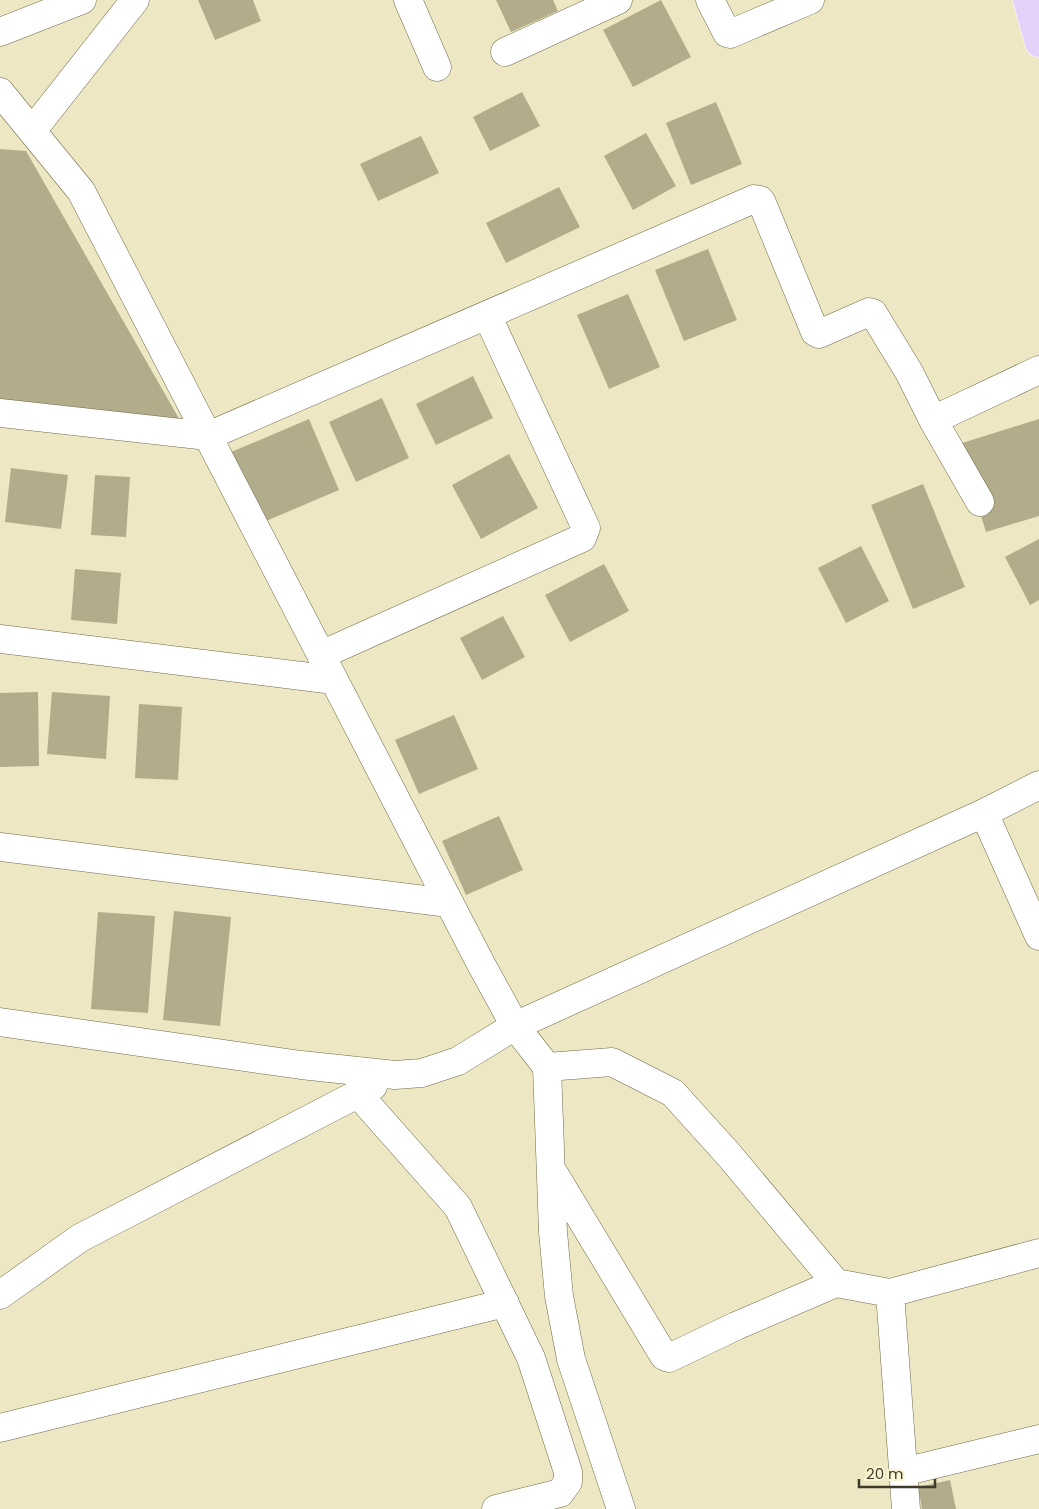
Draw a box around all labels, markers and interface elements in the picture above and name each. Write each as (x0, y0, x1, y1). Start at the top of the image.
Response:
scale bar (859, 1456, 935, 1488)
text: 20 m (866, 1463, 904, 1484)

